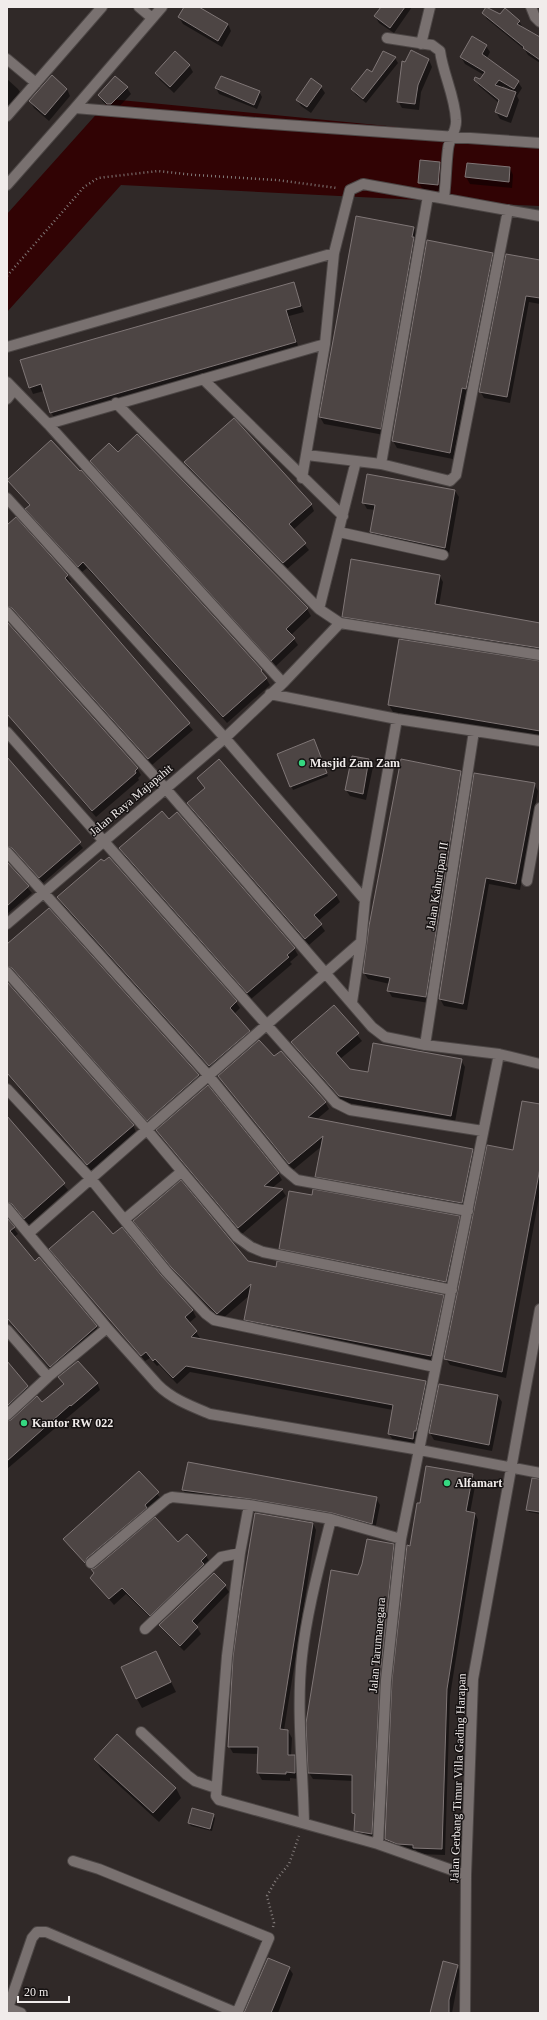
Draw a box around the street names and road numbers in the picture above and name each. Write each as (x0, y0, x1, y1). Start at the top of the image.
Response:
street label: Jalan Raya Majapahit (87, 761, 176, 839)
street label: Jalan Kahuripan II (423, 841, 451, 931)
street label: Jalan Tarumanegara (366, 1596, 388, 1693)
street label: Jalan Gerbang Timur Villa Gading Harapan (447, 1673, 469, 1883)

